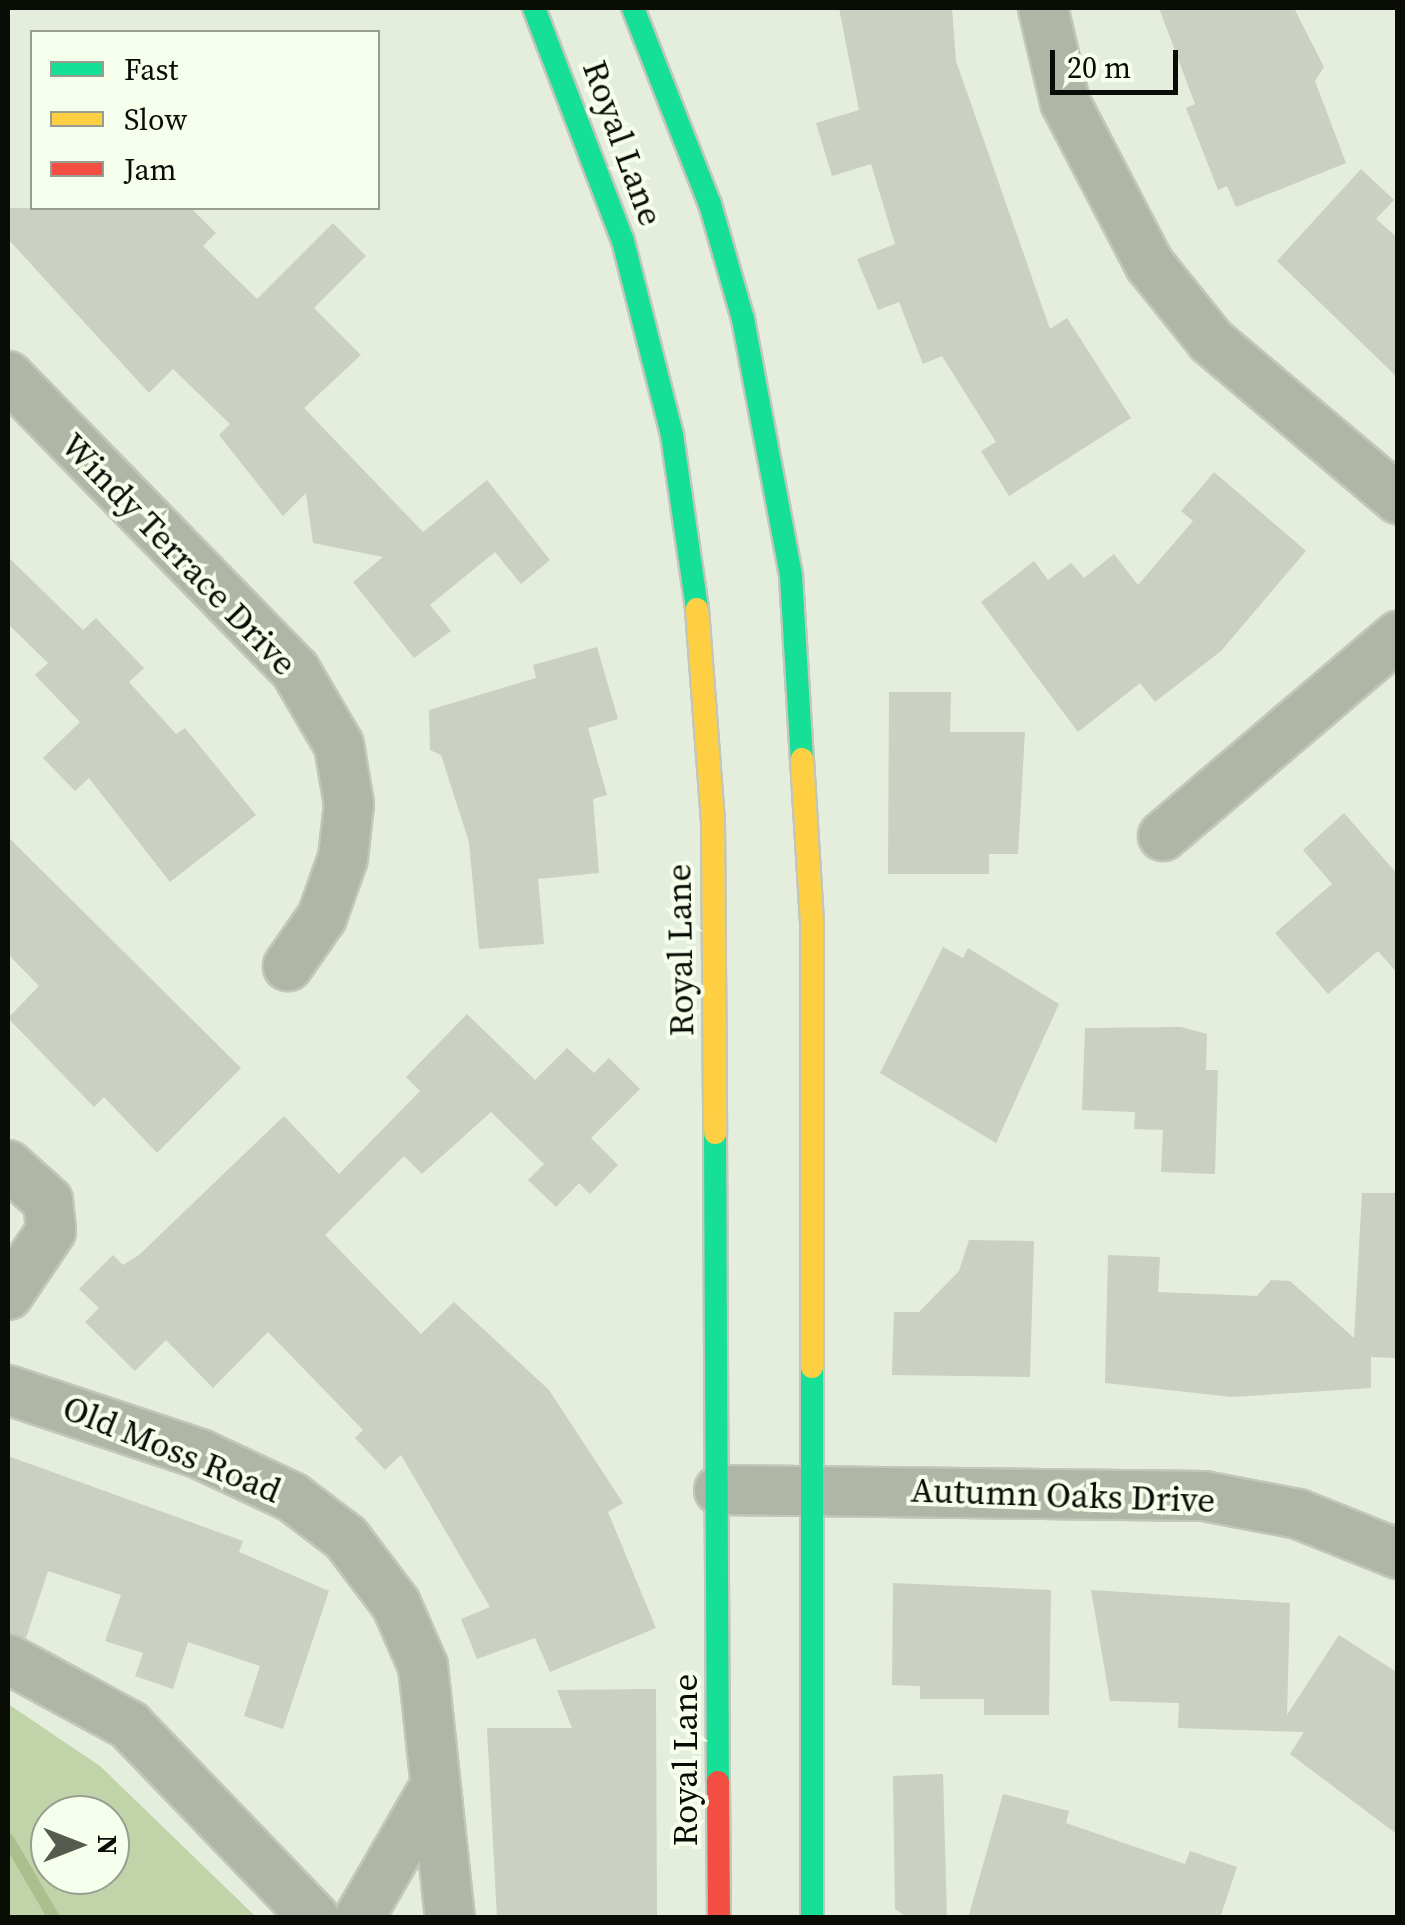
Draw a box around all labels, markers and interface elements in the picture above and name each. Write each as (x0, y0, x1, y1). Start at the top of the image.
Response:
legend (30, 30, 380, 210)
scale bar (1055, 30, 1182, 92)
text: 20 m (1067, 47, 1131, 88)
text: Fast (124, 49, 178, 90)
street label: Royal Lane (574, 55, 672, 231)
text: Slow (124, 99, 187, 140)
text: Jam (124, 149, 177, 190)
street label: Windy Terrace Drive (52, 424, 306, 684)
street label: Royal Lane (657, 863, 703, 1037)
street label: Old Moss Road (57, 1386, 287, 1512)
street label: Autumn Oaks Drive (910, 1469, 1216, 1521)
street label: Royal Lane (664, 1674, 706, 1846)
north arrow (30, 1795, 130, 1895)
text: N (89, 1835, 127, 1855)

